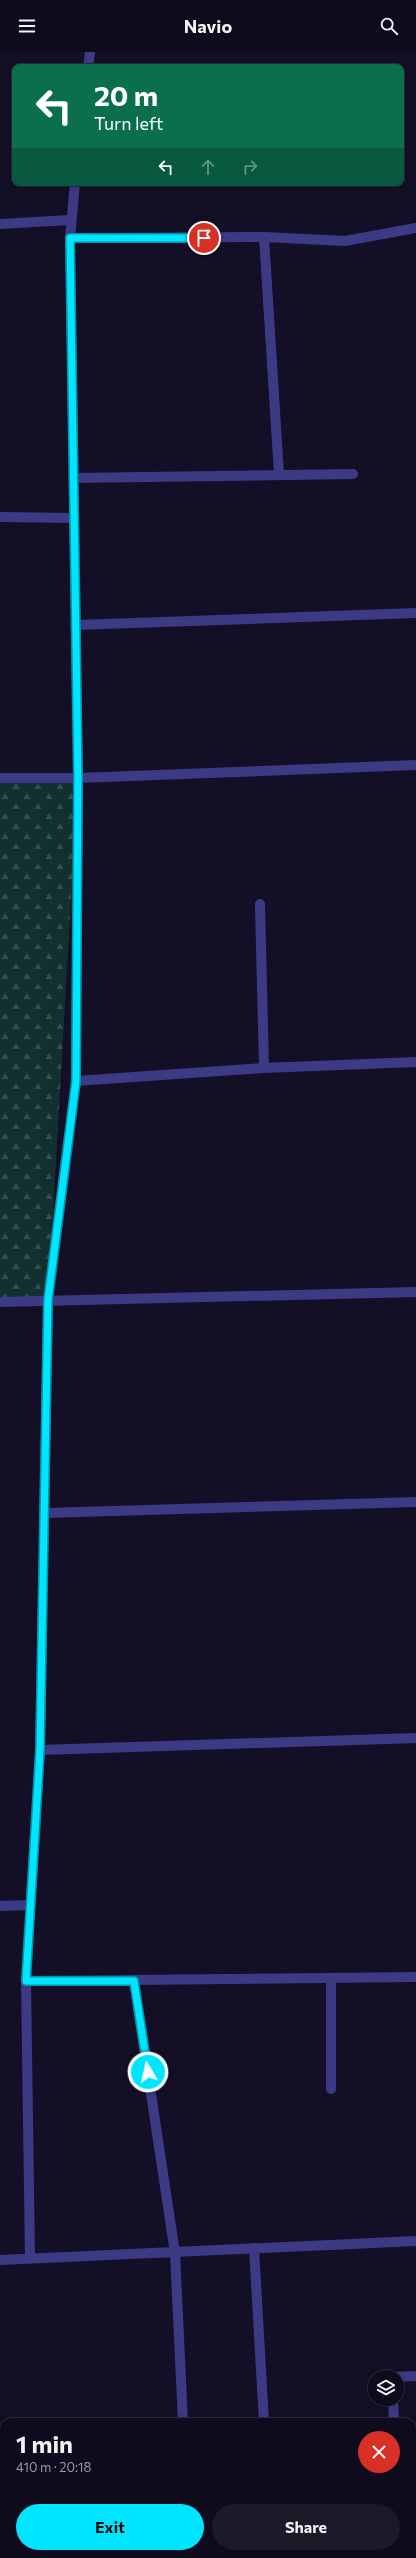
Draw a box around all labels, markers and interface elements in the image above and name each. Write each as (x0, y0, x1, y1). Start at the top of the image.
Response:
icon: menu (16, 15, 38, 37)
text: Navio (184, 15, 232, 37)
icon: search (378, 15, 400, 37)
text: 20 m (94, 78, 158, 112)
icon: left (28, 80, 80, 132)
text: Turn left (94, 112, 163, 134)
icon: left (155, 156, 177, 178)
icon: ahead (197, 156, 219, 178)
icon: right (239, 156, 261, 178)
pin (187, 221, 221, 255)
icon: arrive (193, 227, 215, 249)
position arrow (127, 2051, 169, 2093)
map controls (368, 2370, 404, 2406)
button: layers (368, 2370, 404, 2406)
text: 1 min (16, 2429, 73, 2458)
button: close (358, 2431, 400, 2473)
text: 410 m · 20:18 (16, 2459, 92, 2475)
button: Exit (16, 2504, 204, 2550)
button: Share (212, 2504, 400, 2550)

